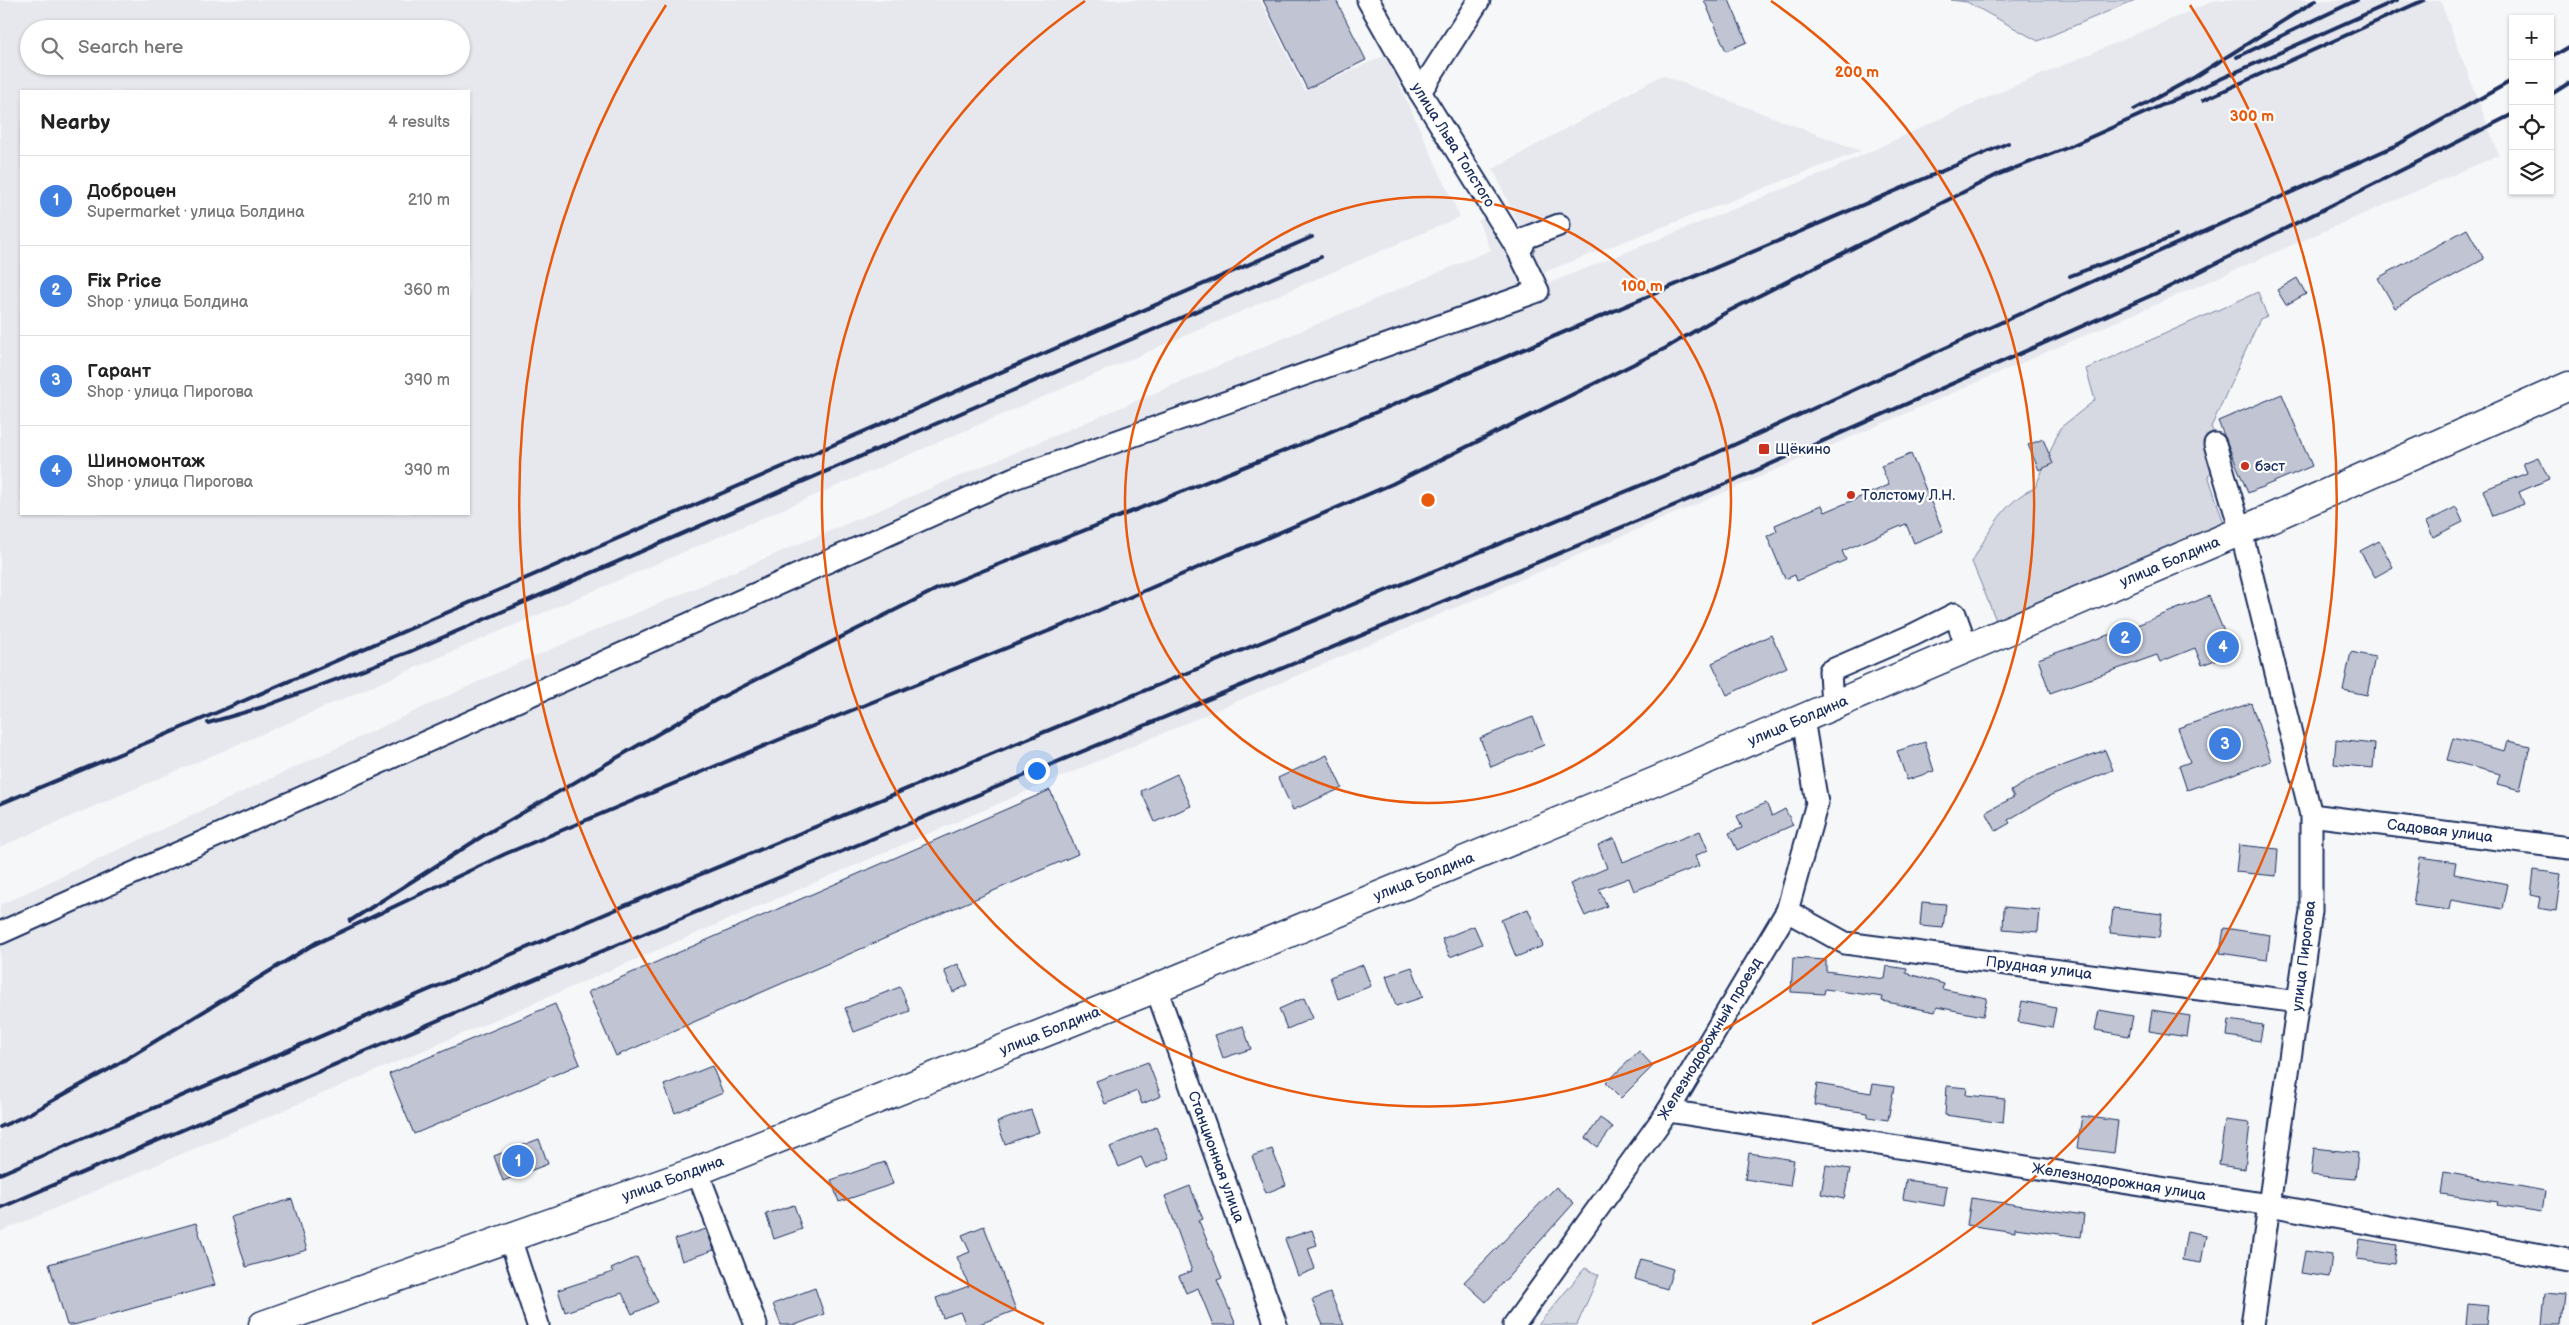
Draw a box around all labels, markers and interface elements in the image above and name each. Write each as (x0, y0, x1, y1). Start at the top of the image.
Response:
map controls (2509, 15, 2554, 195)
button: + (2509, 15, 2554, 60)
search box (20, 20, 470, 75)
icon: search (38, 34, 66, 62)
text: Search here (78, 36, 183, 59)
button: − (2509, 60, 2554, 105)
text: 200 m (1835, 63, 1879, 82)
street label: улица Льва Толстого (1407, 79, 1499, 211)
button: locate (2509, 105, 2554, 150)
text: 300 m (2230, 107, 2274, 126)
text: Nearby (40, 110, 110, 135)
text: 4 results (388, 113, 450, 132)
button: layers (2509, 150, 2554, 195)
text: Доброцен (87, 180, 177, 203)
text: 1 (53, 191, 59, 210)
text: 210 m (408, 191, 450, 210)
text: Supermarket · улица Болдина (87, 203, 305, 222)
text: Fix Price (87, 270, 161, 293)
text: 100 m (1621, 277, 1663, 296)
text: 2 (51, 281, 61, 300)
text: 360 m (403, 281, 450, 300)
text: Shop · улица Болдина (87, 293, 248, 312)
text: Гарант (87, 360, 151, 383)
text: 3 (51, 371, 61, 390)
text: 390 m (404, 371, 450, 390)
text: Shop · улица Пирогова (87, 383, 253, 402)
place label: Щёкино (1775, 440, 1831, 459)
marker: Щёкино (1757, 442, 1771, 456)
text: Шиномонтаж (87, 450, 205, 473)
place label: бэст (2255, 457, 2285, 476)
marker: бэст (2239, 460, 2251, 472)
text: 4 (51, 461, 61, 480)
text: 390 m (404, 461, 450, 480)
text: Shop · улица Пирогова (87, 473, 253, 492)
place label: Толстому Л.Н. (1861, 486, 1955, 505)
marker: Толстому Л.Н. (1845, 489, 1857, 501)
centre of rings (1419, 491, 1437, 509)
street label: улица Болдина (2117, 532, 2223, 592)
pin: 2 (2109, 619, 2141, 657)
pin: 4 (2207, 628, 2239, 666)
street label: улица Болдина (1745, 691, 1851, 751)
pin: 3 (2209, 725, 2241, 763)
your location (1024, 758, 1050, 784)
street label: Садовая улица (2386, 815, 2494, 847)
street label: улица Болдина (1371, 848, 1477, 906)
street label: улица Пирогова (2288, 899, 2320, 1012)
street label: Прудная улица (1985, 952, 2093, 984)
street label: Железнодорожный проезд (1654, 954, 1766, 1124)
street label: улица Болдина (997, 1002, 1103, 1060)
street label: Станционная улица (1183, 1088, 1249, 1226)
pin: 1 (502, 1142, 534, 1180)
street label: улица Болдина (619, 1152, 727, 1206)
street label: Железнодорожная улица (2031, 1159, 2208, 1205)

